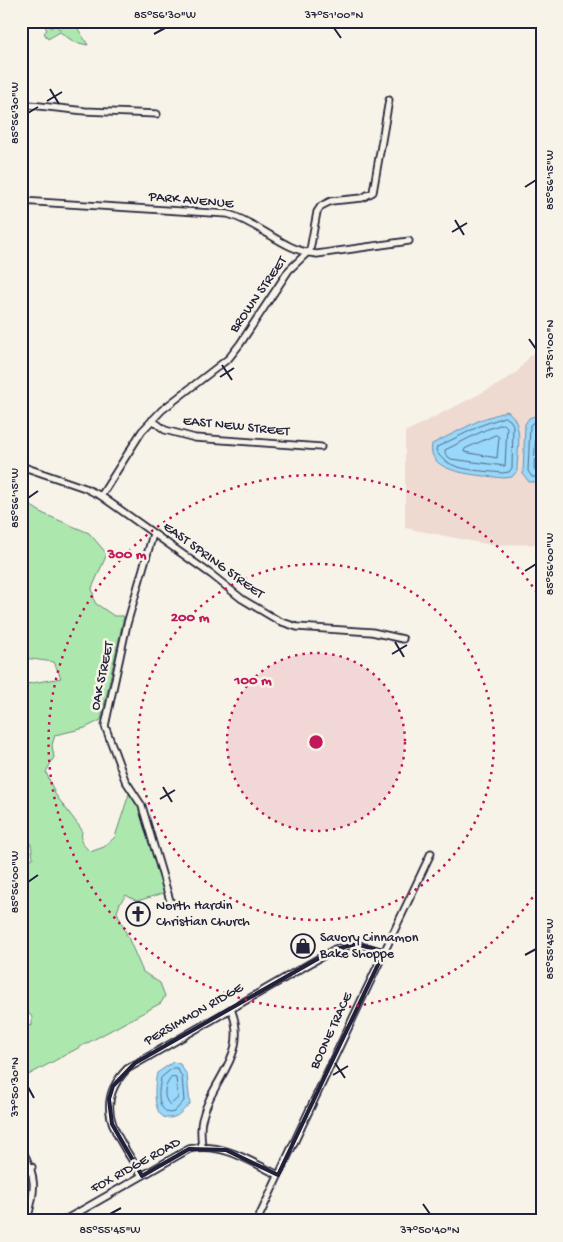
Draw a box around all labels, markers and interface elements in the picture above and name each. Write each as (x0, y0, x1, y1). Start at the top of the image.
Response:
text: 85°56'30"W (134, 9, 196, 23)
text: 37°51'00"N (304, 9, 363, 23)
text: 85°56'30"W (9, 82, 23, 144)
text: 85°56'15"W (544, 150, 558, 210)
street label: PARK AVENUE (147, 189, 235, 213)
street label: BROWN STREET (226, 253, 292, 337)
text: 37°51'00"N (544, 320, 558, 379)
street label: EAST NEW STREET (182, 413, 291, 441)
text: 85°56'15"W (9, 468, 23, 528)
street label: EAST SPRING STREET (159, 519, 267, 604)
text: 85°56'00"W (544, 533, 558, 595)
text: 300 m (106, 546, 147, 564)
text: 200 m (171, 609, 210, 627)
street label: OAK STREET (87, 640, 119, 712)
text: 100 m (233, 672, 272, 690)
centre of rings (307, 733, 325, 751)
text: 85°56'00"W (9, 851, 23, 913)
place label: North Hardin Christian Church (156, 898, 250, 931)
church icon: North Hardin Christian Church (125, 901, 151, 927)
text: 85°55'45"W (544, 918, 558, 980)
place label: Savory Cinnamon Bake Shoppe (319, 930, 419, 963)
shop icon: Savory Cinnamon Bake Shoppe (290, 933, 316, 959)
street label: PERSIMMON RIDGE (141, 979, 248, 1051)
street label: BOONE TRACE (306, 989, 358, 1073)
text: 37°50'30"N (9, 1057, 23, 1118)
street label: FOX RIDGE ROAD (87, 1134, 185, 1198)
text: 85°55'45"W (79, 1224, 141, 1238)
text: 37°50'40"N (399, 1224, 460, 1238)

